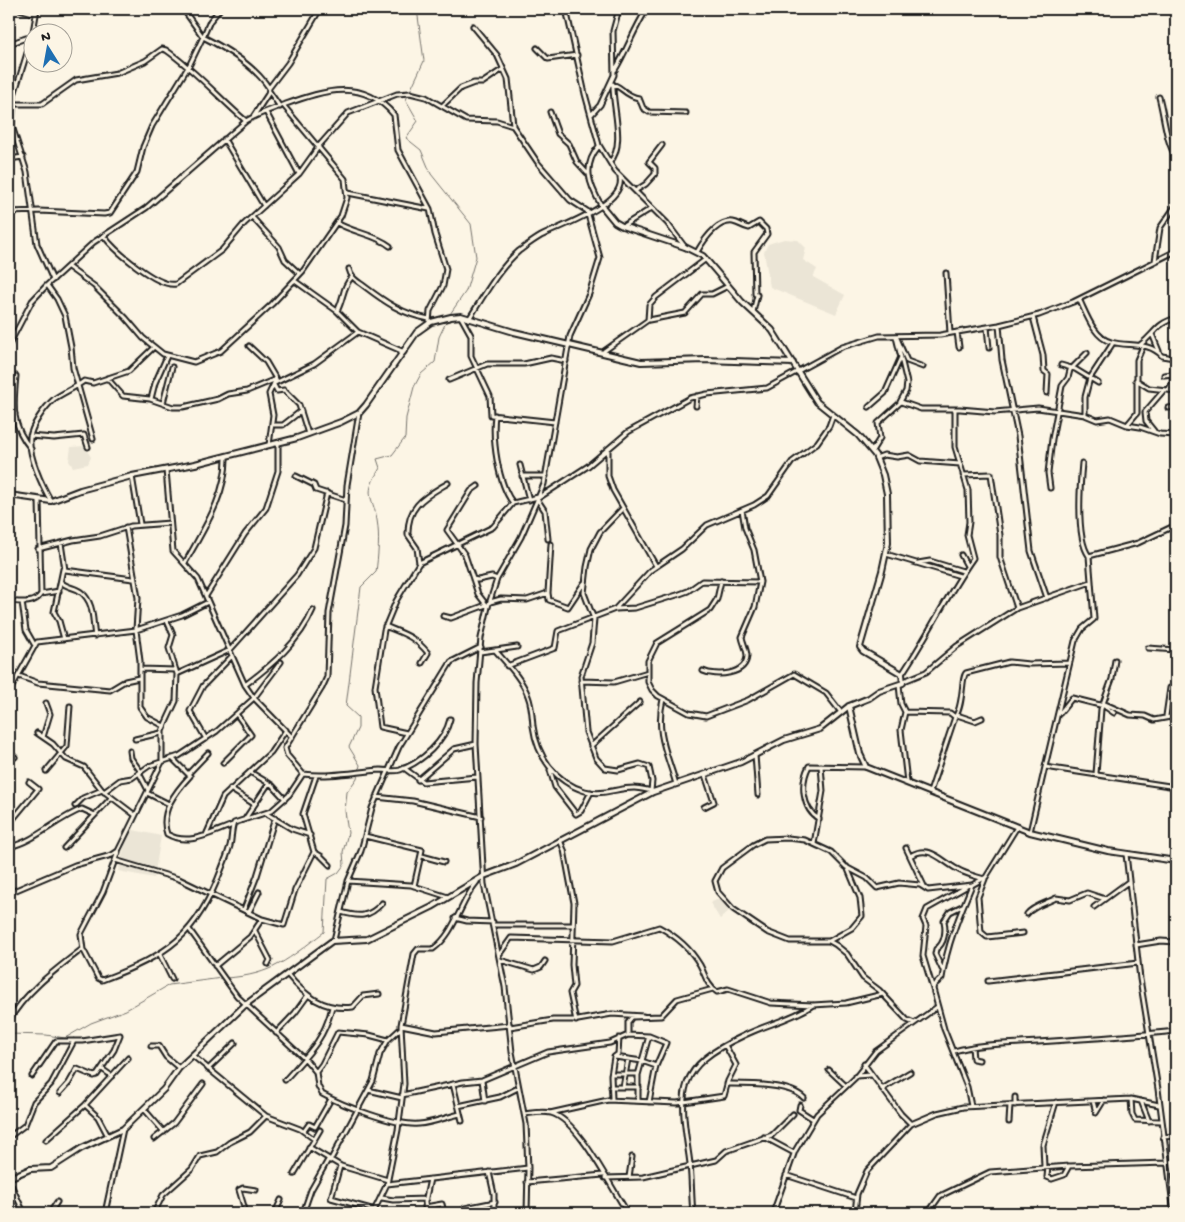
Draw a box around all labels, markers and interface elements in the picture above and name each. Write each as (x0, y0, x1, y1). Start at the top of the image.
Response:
north arrow (22, 22, 72, 72)
text: N (40, 28, 52, 47)

